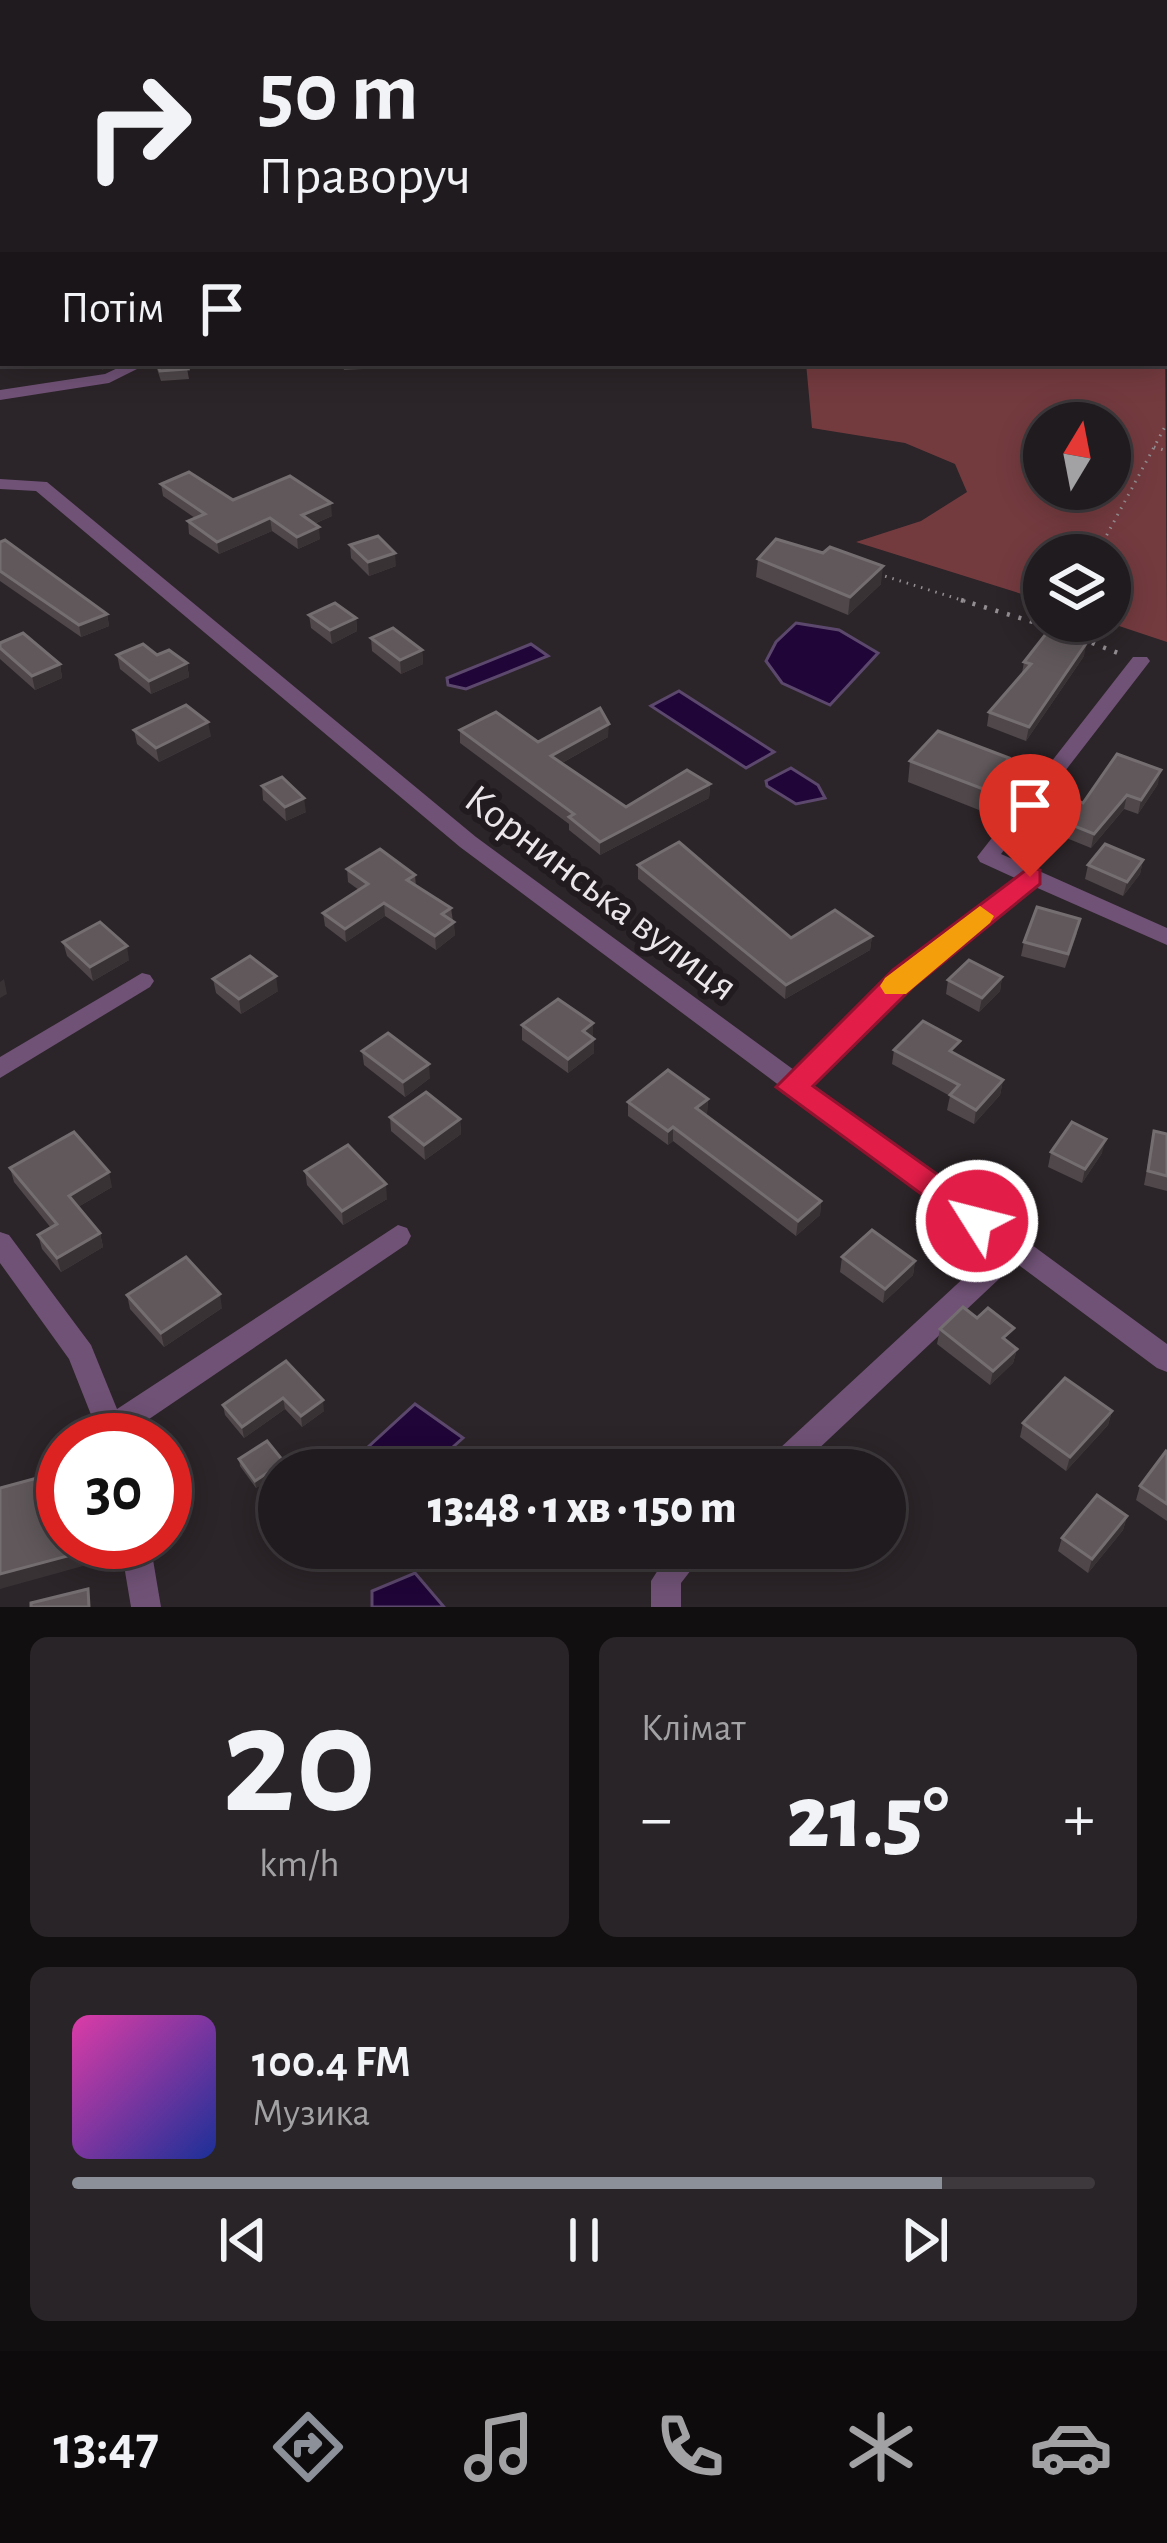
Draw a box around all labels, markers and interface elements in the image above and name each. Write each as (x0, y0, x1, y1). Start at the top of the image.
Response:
icon: right (60, 48, 216, 204)
text: 50 m (258, 52, 419, 136)
text: Праворуч (258, 150, 471, 204)
icon: arrive (189, 276, 255, 342)
text: Потім (60, 286, 165, 331)
north arrow (1023, 402, 1131, 510)
map controls (1023, 402, 1131, 642)
button: layers (1023, 534, 1131, 642)
pin (979, 754, 1081, 877)
icon: arrive (997, 772, 1063, 838)
street label: Корнинська вулиця (457, 777, 745, 1009)
position arrow (914, 1158, 1040, 1284)
speed limit sign: 30 (36, 1413, 192, 1569)
text: 13:48 · 1 хв · 150 m (428, 1486, 736, 1531)
text: 20 (222, 1685, 377, 1841)
text: Клімат (641, 1709, 745, 1748)
text: 21.5° (787, 1774, 949, 1864)
text: − (641, 1786, 672, 1852)
text: + (1063, 1786, 1095, 1852)
text: km/h (259, 1845, 339, 1884)
text: 100.4 FM (252, 2040, 411, 2085)
text: Музика (252, 2094, 370, 2133)
icon: previous (210, 2207, 276, 2273)
icon: pause (551, 2207, 617, 2273)
icon: next (892, 2207, 958, 2273)
icon: directions (266, 2405, 350, 2489)
icon: music (457, 2405, 541, 2489)
icon: phone (648, 2405, 732, 2489)
icon: climate (839, 2405, 923, 2489)
icon: car (1029, 2405, 1113, 2489)
text: 13:47 (53, 2420, 159, 2474)

